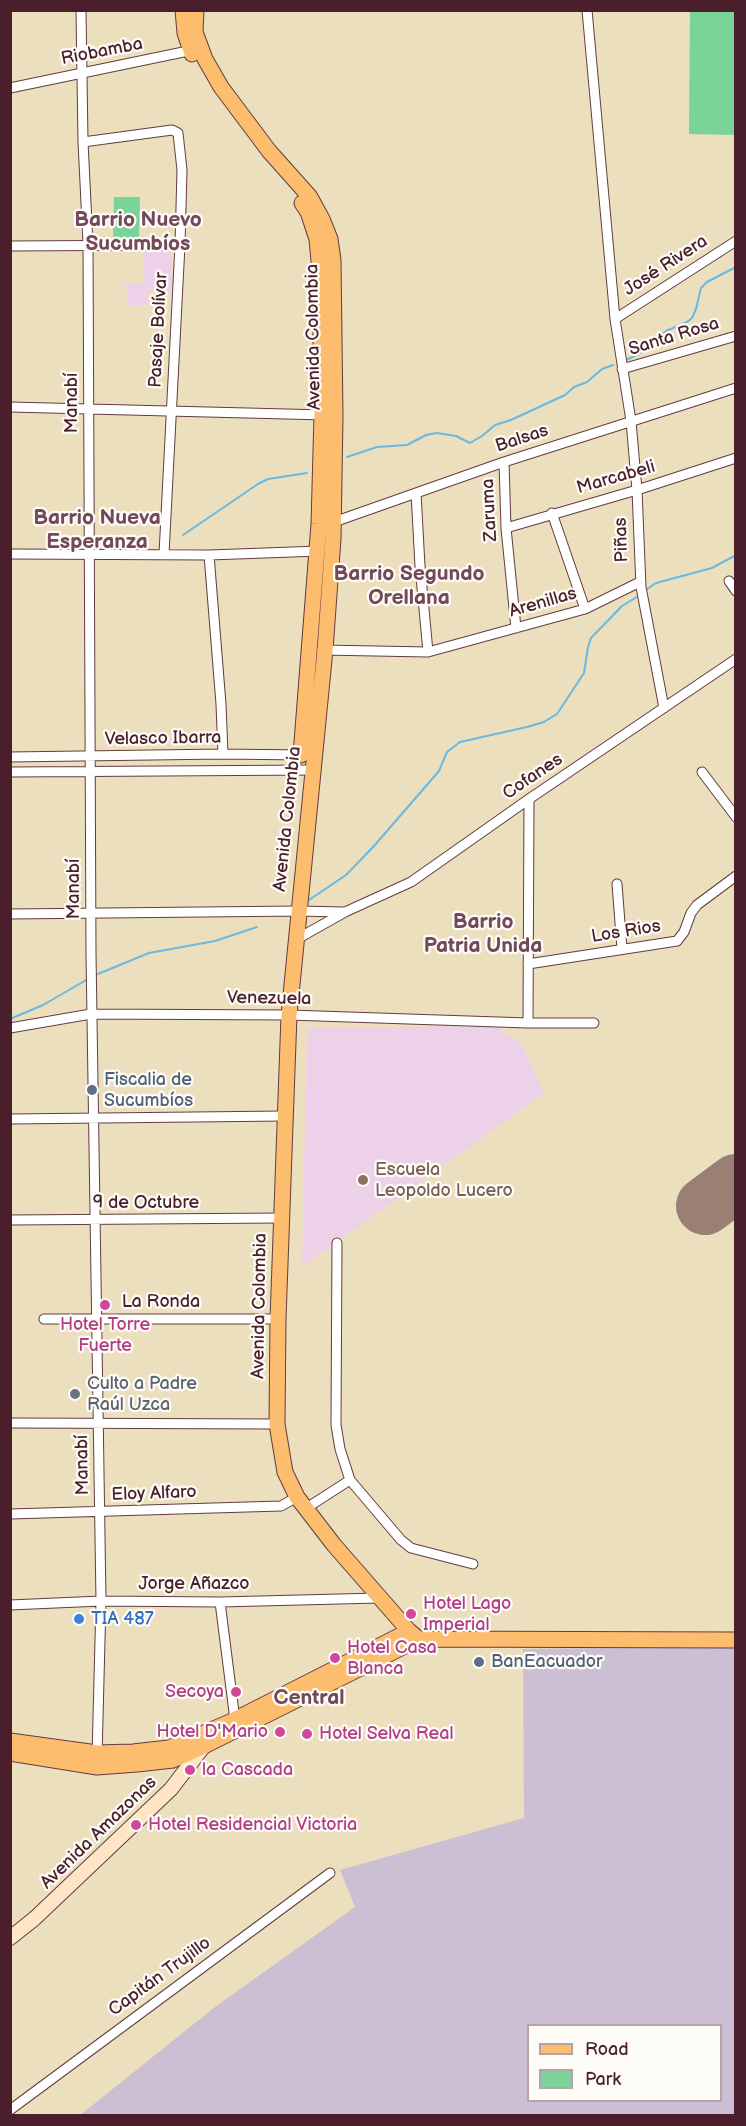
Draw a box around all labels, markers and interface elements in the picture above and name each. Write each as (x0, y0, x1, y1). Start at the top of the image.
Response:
street label: Riobamba (59, 33, 145, 71)
district label: Barrio Nuevo Sucumbíos (74, 208, 202, 258)
street label: José Rivera (620, 231, 712, 301)
street label: Avenida Colombia (302, 264, 326, 410)
street label: Pasaje Bolívar (145, 272, 173, 388)
street label: Santa Rosa (626, 313, 722, 361)
street label: Manabí (61, 373, 83, 433)
street label: Balsas (493, 420, 551, 458)
street label: Marcabeli (574, 457, 658, 499)
street label: Zaruma (478, 478, 502, 542)
district label: Barrio Nueva Esperanza (33, 506, 161, 556)
street label: Piñas (610, 517, 634, 563)
district label: Barrio Segundo Orellana (334, 562, 484, 612)
street label: Arenillas (507, 583, 579, 623)
street label: Velasco Ibarra (104, 727, 222, 751)
street label: Avenida Colombia (270, 745, 306, 893)
street label: Cofanes (499, 749, 567, 805)
street label: Manabí (63, 859, 85, 919)
district label: Barrio Patria Unida (424, 910, 542, 960)
street label: Los Rios (590, 916, 662, 948)
street label: Venezuela (227, 987, 311, 1011)
place label: Fiscalia de Sucumbíos (104, 1069, 193, 1112)
marker: Fiscalia de Sucumbíos (85, 1083, 99, 1097)
place label: Escuela Leopoldo Lucero (375, 1159, 513, 1202)
marker: Escuela Leopoldo Lucero (356, 1173, 370, 1187)
street label: 9 de Octubre (93, 1192, 199, 1214)
street label: Avenida Colombia (248, 1233, 272, 1379)
street label: La Ronda (122, 1291, 200, 1313)
marker: Hotel Torre Fuerte (98, 1298, 112, 1312)
place label: Hotel Torre Fuerte (60, 1314, 150, 1356)
place label: Culto a Padre Raúl Uzca (87, 1373, 197, 1416)
marker: Culto a Padre Raúl Uzca (68, 1387, 82, 1401)
street label: Manabí (72, 1435, 94, 1495)
street label: Eloy Alfaro (111, 1482, 197, 1506)
street label: Jorge Añazco (139, 1573, 249, 1595)
place label: Hotel Lago Imperial (423, 1593, 511, 1636)
marker: Hotel Lago Imperial (404, 1607, 418, 1621)
place label: TIA 487 (91, 1608, 154, 1630)
marker: TIA 487 (72, 1612, 86, 1626)
place label: Hotel Casa Blanca (347, 1637, 437, 1680)
marker: Hotel Casa Blanca (328, 1651, 342, 1665)
place label: BanEacuador (491, 1651, 603, 1673)
marker: BanEacuador (472, 1655, 486, 1669)
place label: Secoya (165, 1681, 224, 1703)
marker: Secoya (229, 1685, 243, 1699)
district label: Central (274, 1686, 344, 1712)
place label: Hotel D'Mario (156, 1721, 268, 1743)
place label: Hotel Selva Real (319, 1723, 453, 1745)
marker: Hotel D'Mario (273, 1725, 287, 1739)
marker: Hotel Selva Real (300, 1727, 314, 1741)
place label: la Cascada (202, 1759, 293, 1781)
marker: la Cascada (183, 1763, 197, 1777)
street label: Avenida Amazonas (36, 1772, 162, 1894)
place label: Hotel Residencial Victoria (148, 1814, 357, 1836)
marker: Hotel Residencial Victoria (129, 1818, 143, 1832)
street label: Capitán Trujillo (105, 1933, 215, 2021)
legend (527, 2024, 722, 2102)
text: Road (585, 2039, 629, 2060)
text: Park (585, 2069, 621, 2090)

